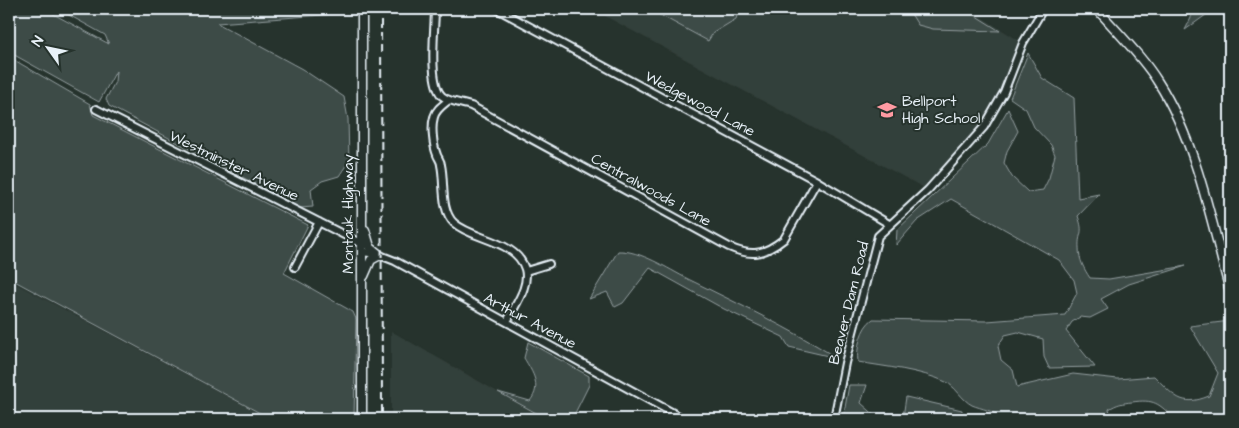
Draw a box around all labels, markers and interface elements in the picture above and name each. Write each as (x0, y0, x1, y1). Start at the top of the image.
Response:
north arrow (22, 22, 72, 72)
text: N (27, 32, 49, 51)
street label: Wedgewood Lane (641, 66, 759, 143)
place label: Bellport High School (902, 91, 980, 130)
school or university icon: Bellport High School (876, 99, 898, 121)
street label: Westminster Avenue (166, 125, 302, 207)
street label: Centralwoods Lane (587, 148, 715, 232)
street label: Montauk Highway (338, 154, 360, 274)
street label: Beaver Dam Road (824, 239, 875, 367)
street label: Arthur Avenue (480, 288, 580, 354)

